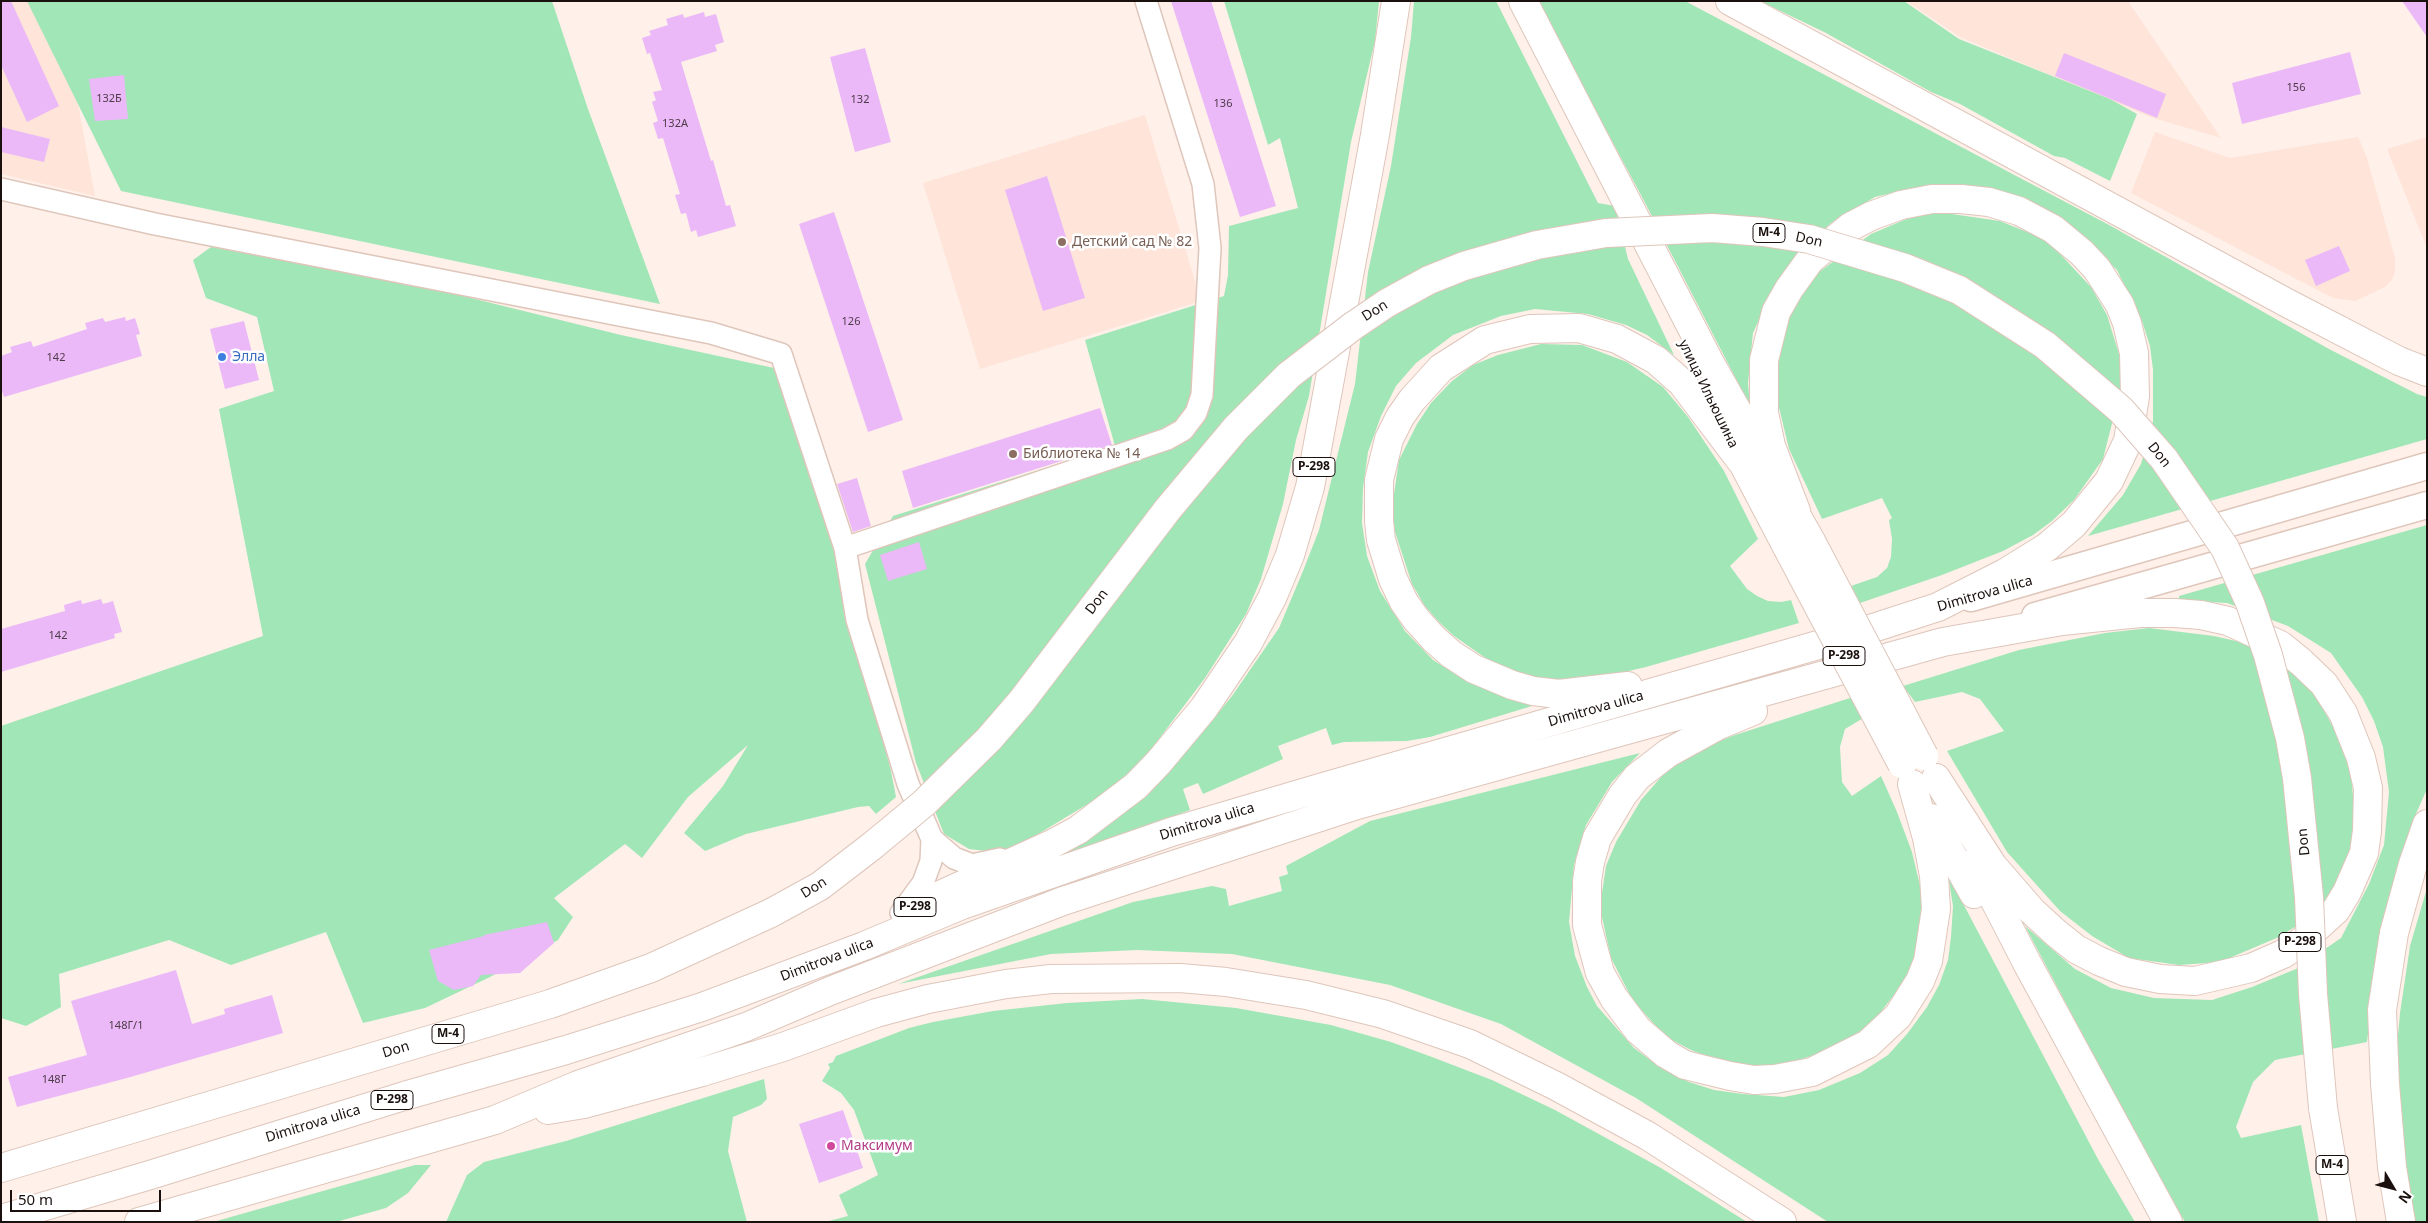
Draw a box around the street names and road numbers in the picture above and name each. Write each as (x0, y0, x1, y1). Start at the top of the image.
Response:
road number: М-4 (1753, 224, 1785, 242)
street label: Don (1794, 229, 1824, 251)
street label: Don (1359, 297, 1391, 325)
street label: улица Ильюшина (1674, 337, 1742, 451)
street label: Don (2144, 439, 2174, 471)
road number: Р-298 (1293, 458, 1335, 477)
street label: Dimitrova ulica (1935, 572, 2035, 616)
street label: Don (1082, 586, 1112, 618)
road number: Р-298 (1823, 646, 1865, 666)
street label: Dimitrova ulica (1546, 687, 1646, 731)
street label: Dimitrova ulica (1158, 800, 1256, 844)
street label: Don (2294, 828, 2314, 856)
street label: Don (798, 874, 830, 902)
road number: Р-298 (894, 898, 936, 916)
road number: Р-298 (2279, 932, 2321, 952)
street label: Dimitrova ulica (778, 935, 876, 985)
road number: М-4 (432, 1024, 464, 1044)
street label: Don (380, 1038, 412, 1062)
road number: Р-298 (371, 1090, 413, 1110)
street label: Dimitrova ulica (264, 1102, 362, 1146)
road number: М-4 (2316, 1156, 2348, 1174)

